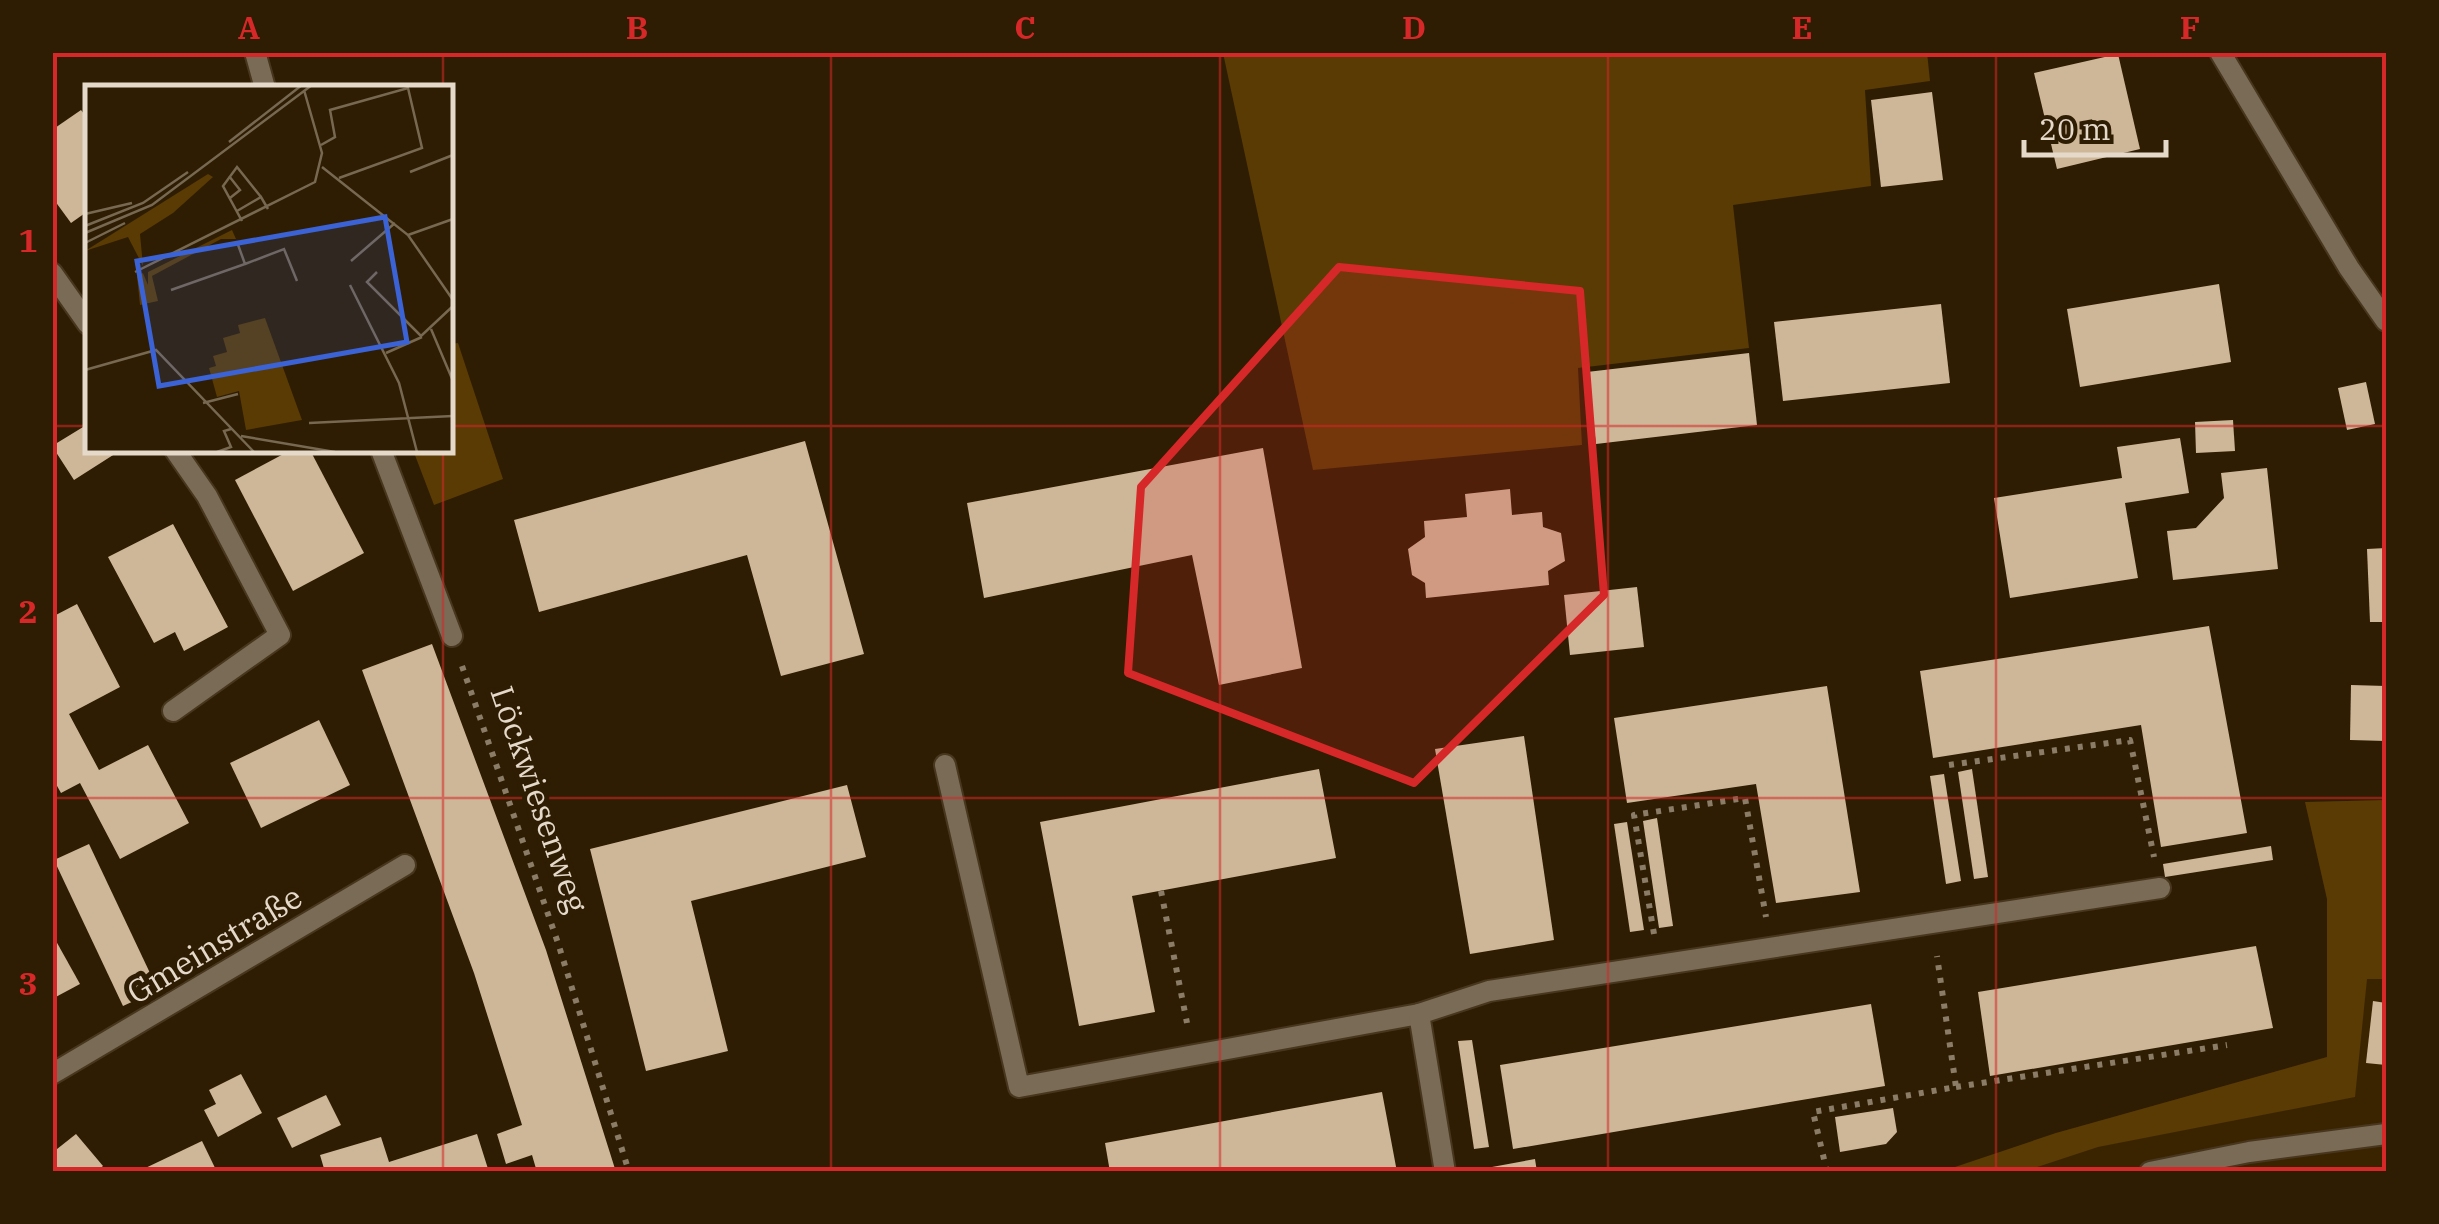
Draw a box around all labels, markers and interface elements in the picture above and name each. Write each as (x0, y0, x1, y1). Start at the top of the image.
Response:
text: A (238, 6, 260, 48)
text: B (626, 6, 648, 48)
text: C (1014, 6, 1036, 48)
text: D (1402, 6, 1426, 48)
text: E (1791, 6, 1813, 48)
text: F (2180, 6, 2200, 48)
inset map (85, 85, 452, 452)
scale bar (2024, 95, 2166, 157)
text: 20 m (2039, 109, 2111, 148)
text: 1 (18, 219, 38, 261)
text: 2 (18, 590, 38, 632)
street label: Löckwiesenweg (482, 680, 598, 918)
street label: Gmeinstraße (119, 875, 309, 1013)
text: 3 (18, 962, 38, 1004)

